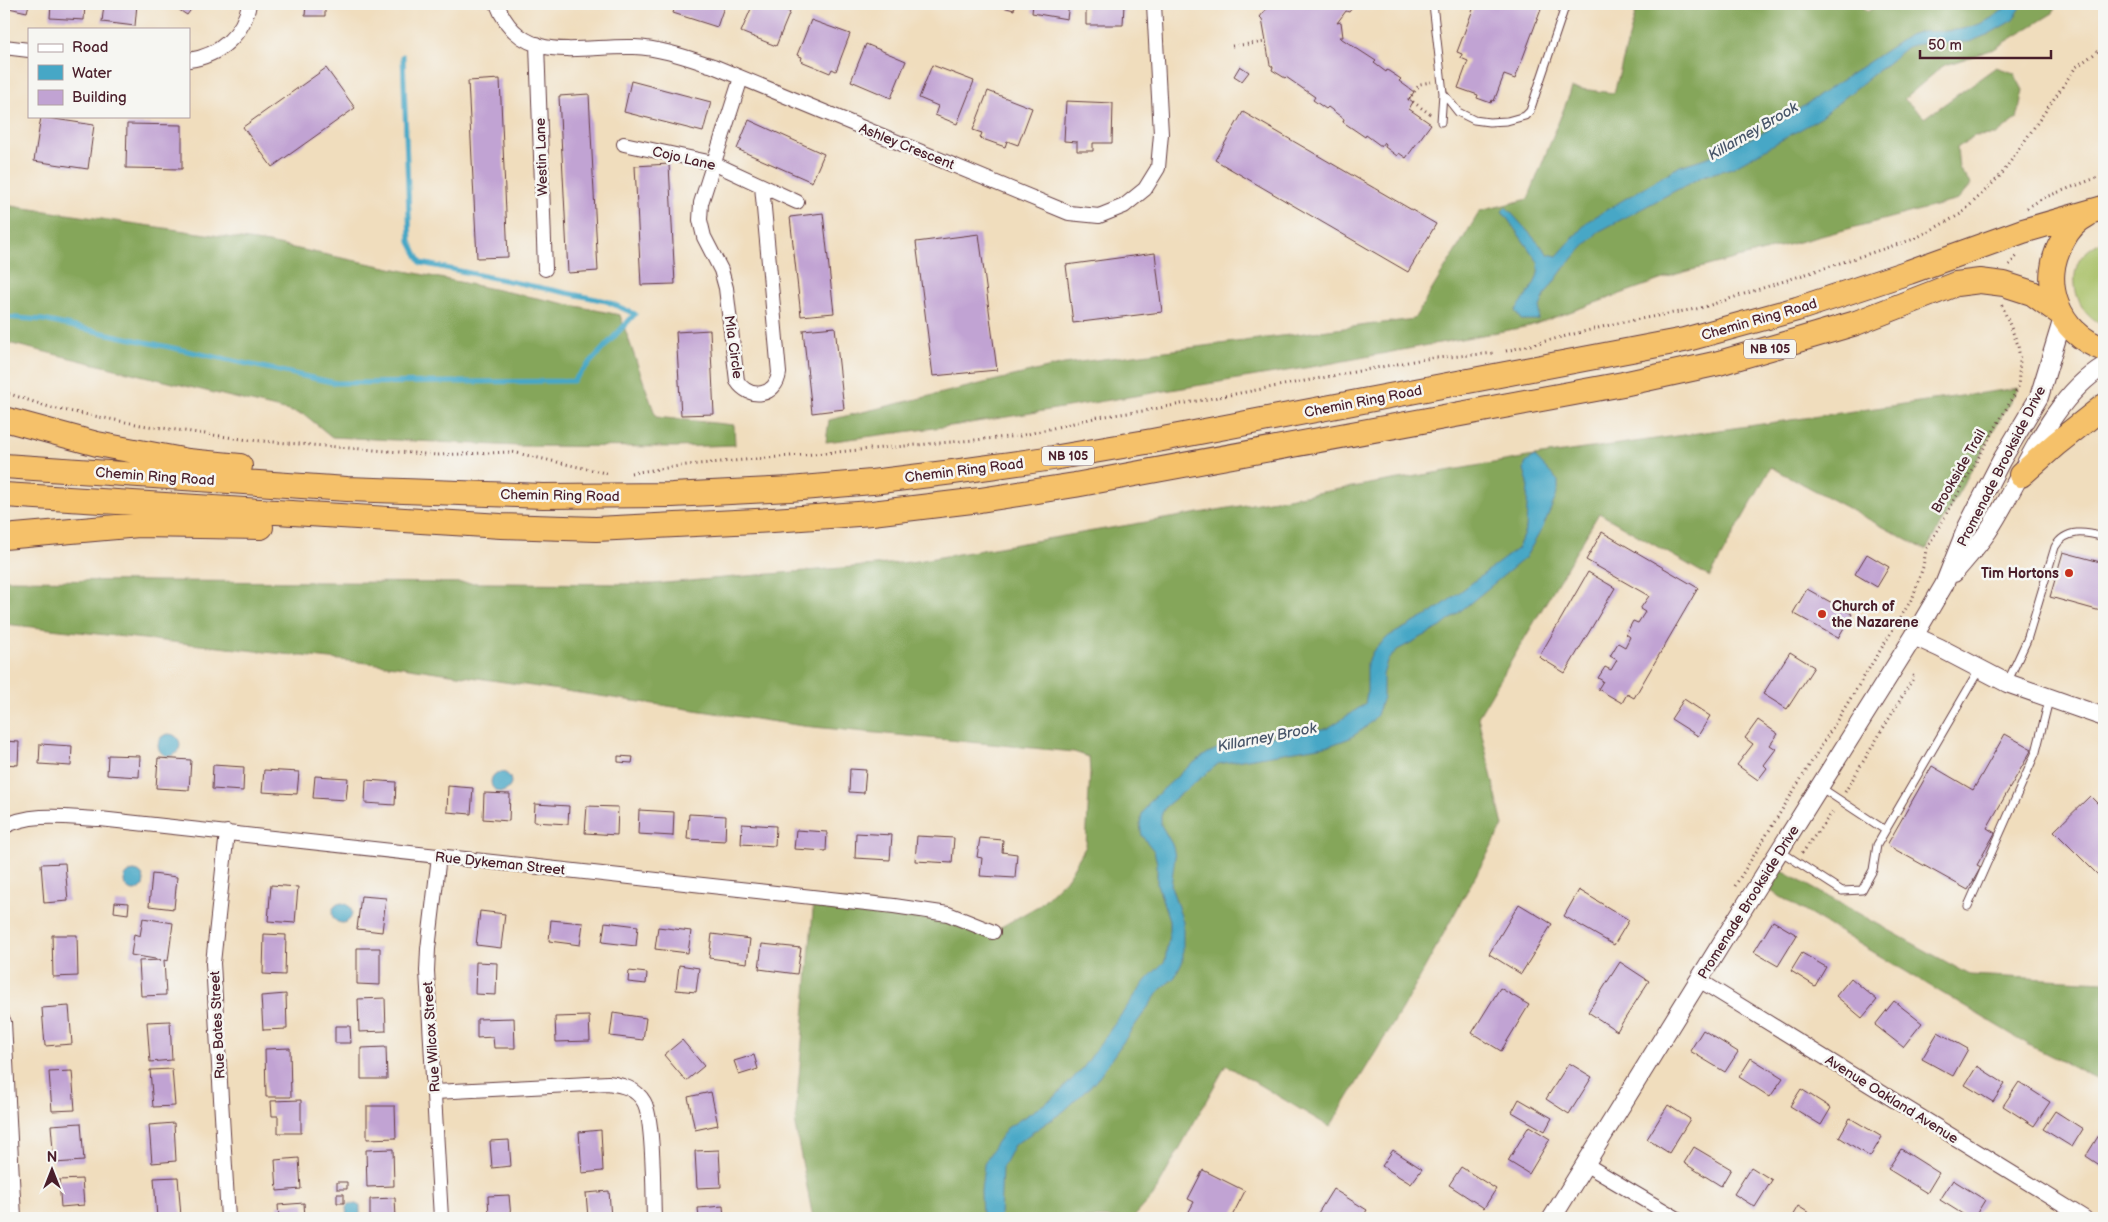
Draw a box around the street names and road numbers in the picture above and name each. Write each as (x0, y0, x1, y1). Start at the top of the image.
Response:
street label: Westin Lane (532, 118, 551, 196)
street label: Ashley Crescent (857, 120, 957, 174)
street label: Cojo Lane (651, 143, 717, 174)
street label: Chemin Ring Road (1699, 295, 1819, 344)
street label: Mia Circle (721, 314, 746, 380)
road number: NB 105 (1744, 339, 1796, 358)
street label: Chemin Ring Road (1303, 382, 1423, 421)
street label: Promenade Brookside Drive (1954, 383, 2049, 549)
street label: Brookside Trail (1928, 426, 1989, 516)
road number: NB 105 (1042, 446, 1094, 466)
street label: Chemin Ring Road (904, 455, 1024, 486)
street label: Chemin Ring Road (95, 464, 215, 489)
street label: Chemin Ring Road (500, 486, 620, 505)
street label: Promenade Brookside Drive (1694, 822, 1803, 982)
street label: Rue Dykeman Street (434, 848, 566, 879)
street label: Rue Bates Street (206, 970, 229, 1080)
street label: Rue Wilcox Street (419, 980, 444, 1093)
street label: Avenue Oakland Avenue (1822, 1052, 1961, 1147)

